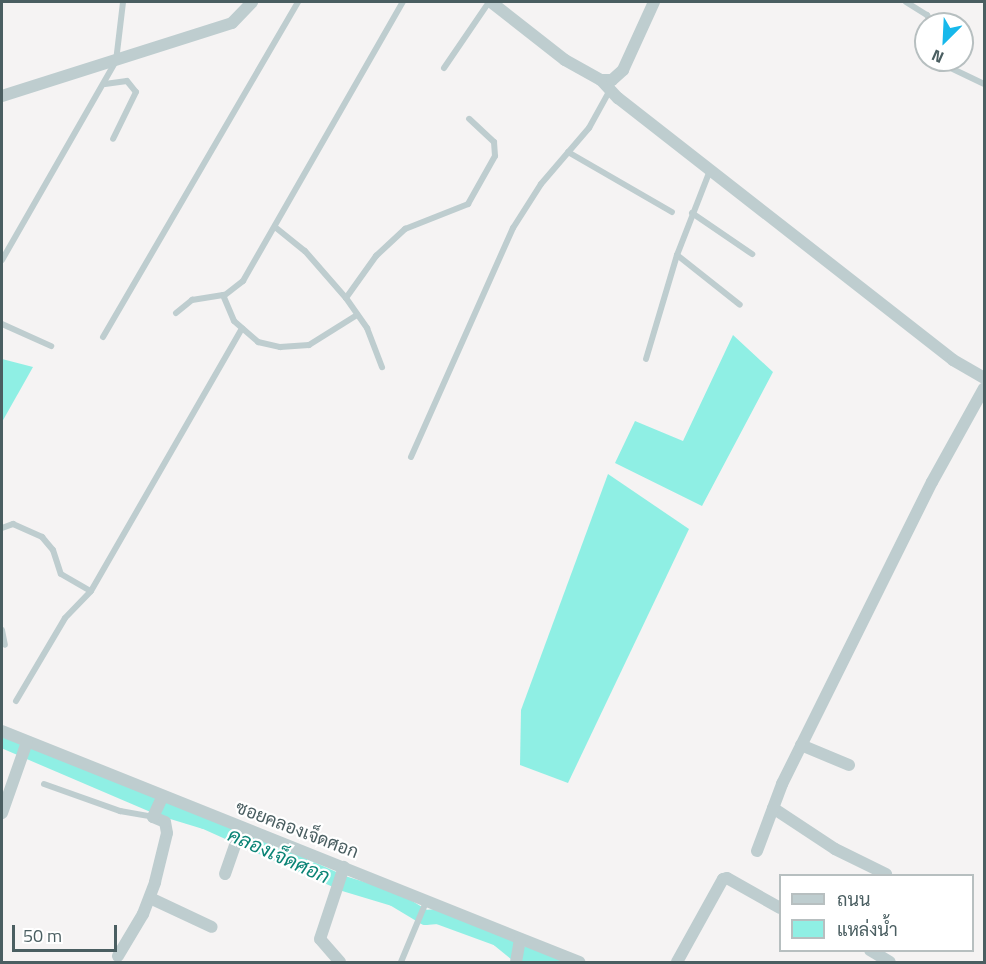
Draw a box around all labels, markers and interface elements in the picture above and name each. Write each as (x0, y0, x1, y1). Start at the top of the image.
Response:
north arrow (914, 12, 974, 72)
text: N (928, 43, 947, 70)
street label: ซอยคลองเจ็ดศอก (232, 797, 362, 863)
water label: คลองเจ็ดศอก (224, 822, 334, 888)
legend (779, 874, 974, 952)
text: ถนน (837, 886, 870, 913)
scale bar (15, 913, 120, 951)
text: แหล่งน้ำ (837, 916, 898, 943)
text: 50 m (23, 922, 62, 949)

